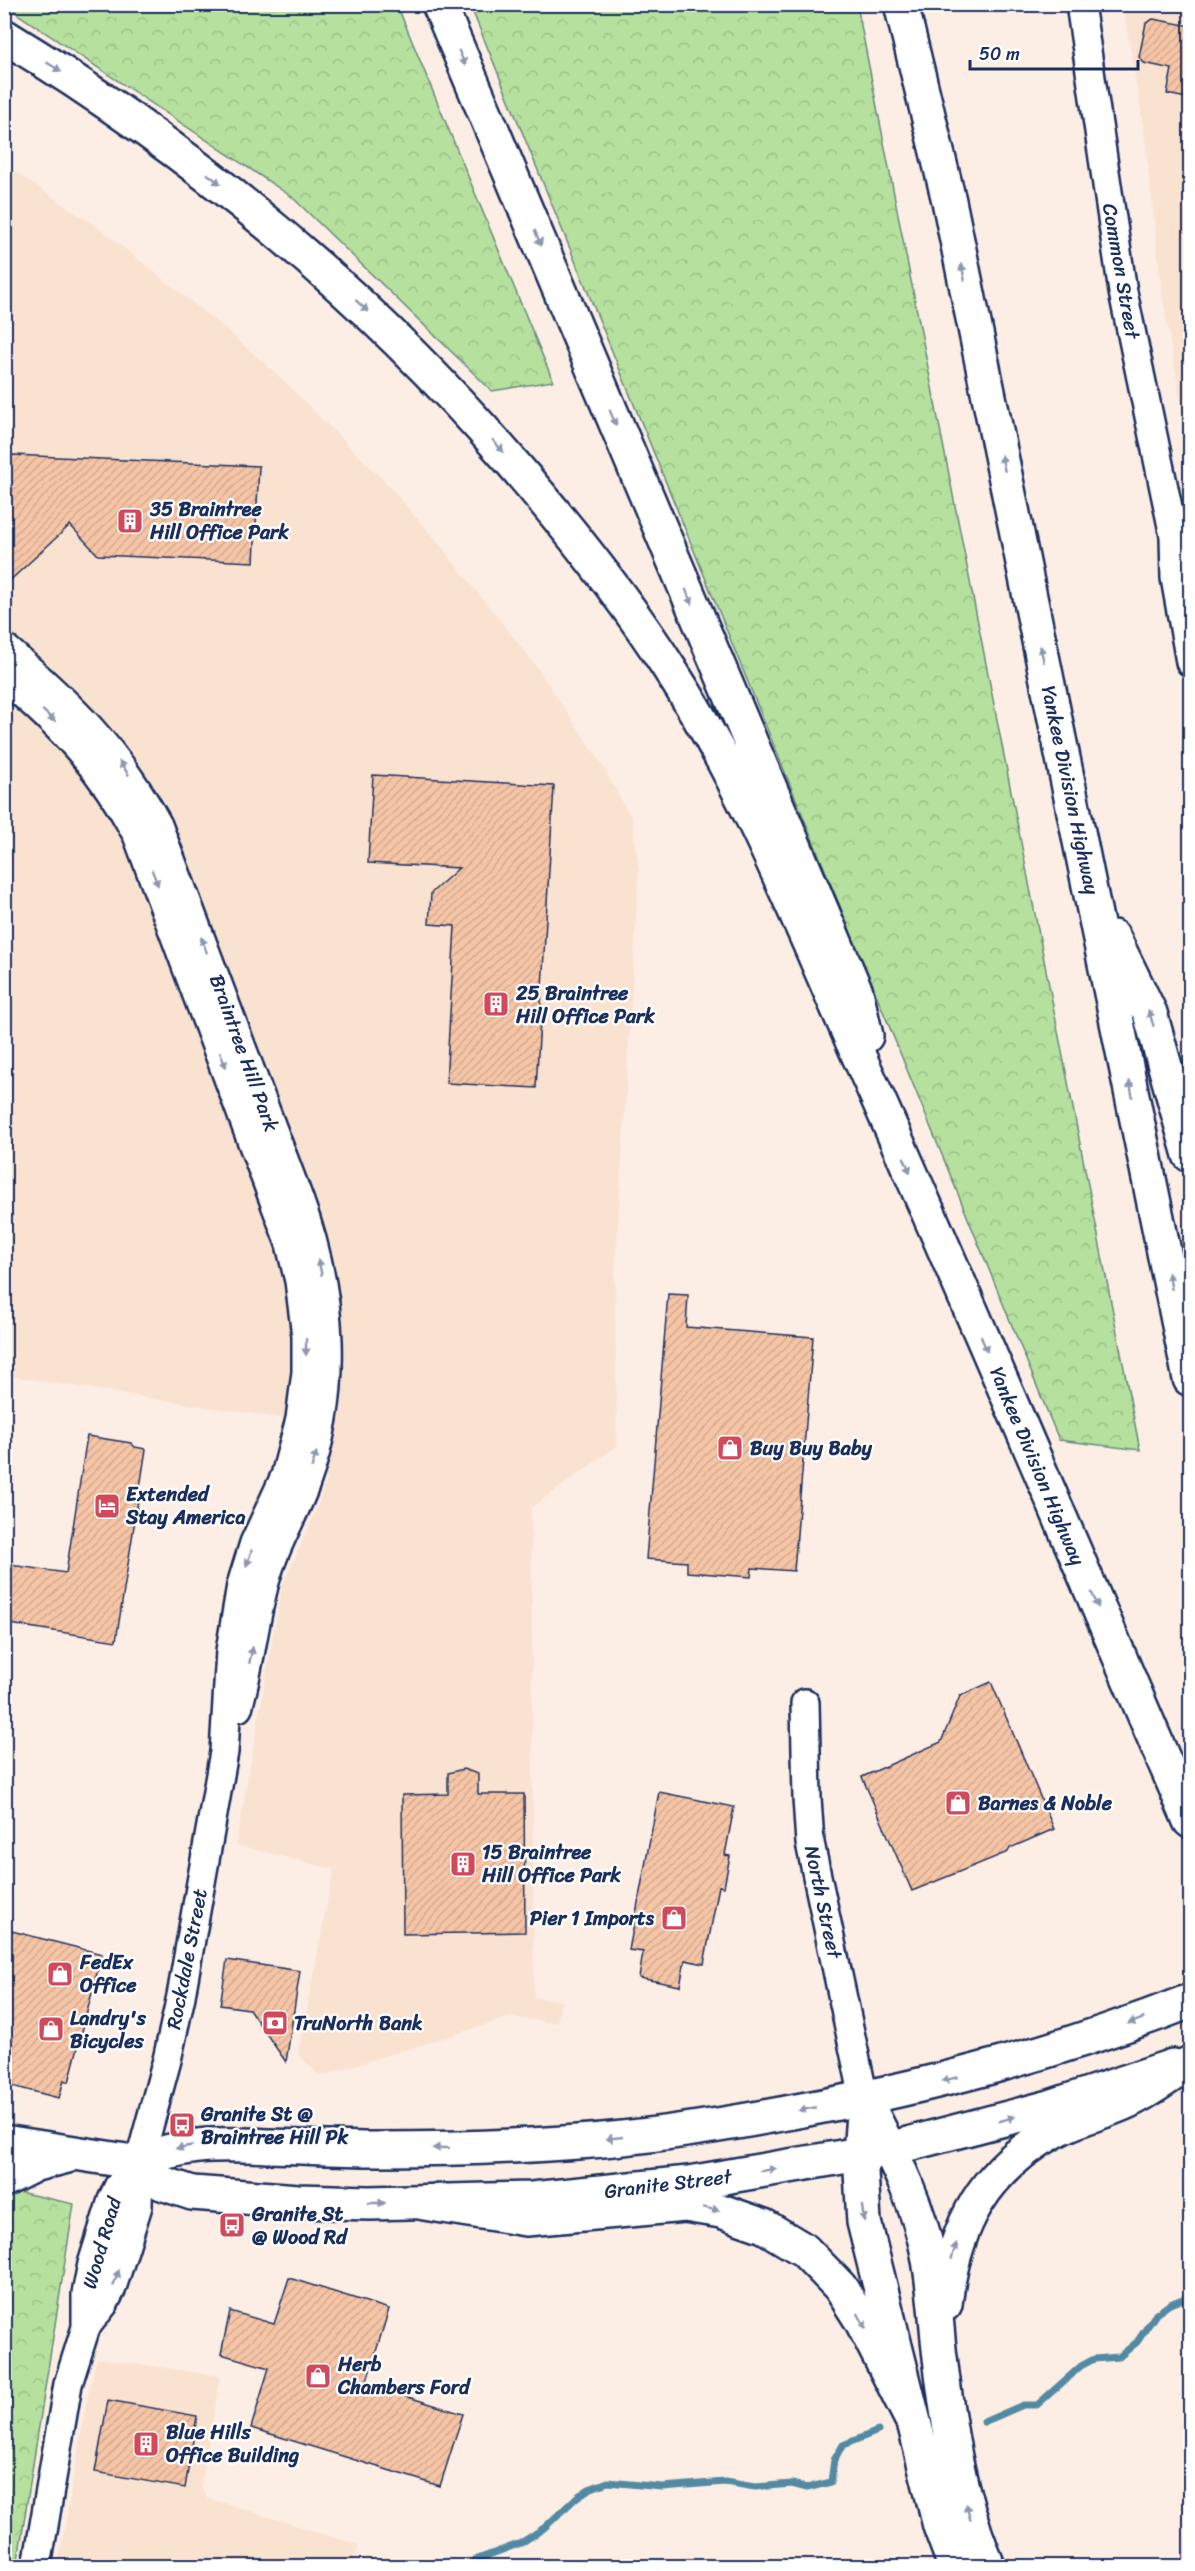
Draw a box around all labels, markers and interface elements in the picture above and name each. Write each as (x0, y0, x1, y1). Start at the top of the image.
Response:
scale bar (970, 33, 1138, 71)
text: 50 m (979, 38, 1020, 70)
one-way arrow (457, 50, 467, 68)
one-way arrow (46, 62, 62, 73)
one-way arrow (206, 172, 222, 185)
street label: Common Street (1092, 200, 1150, 342)
one-way arrow (534, 229, 543, 247)
one-way arrow (958, 263, 968, 281)
one-way arrow (355, 298, 369, 312)
one-way arrow (609, 409, 618, 426)
one-way arrow (491, 438, 504, 454)
one-way arrow (998, 453, 1007, 472)
place label: 35 Braintree Hill Office Park (149, 492, 289, 550)
building icon: 35 Braintree Hill Office Park (115, 506, 145, 536)
one-way arrow (684, 589, 694, 607)
one-way arrow (1037, 644, 1046, 663)
street label: Yankee Division Highway (1031, 682, 1109, 899)
one-way arrow (41, 709, 56, 723)
one-way arrow (119, 760, 130, 776)
one-way arrow (150, 869, 160, 887)
one-way arrow (199, 936, 208, 954)
street label: Braintree Hill Park (199, 969, 289, 1137)
place label: 25 Braintree Hill Office Park (515, 976, 655, 1034)
building icon: 25 Braintree Hill Office Park (481, 989, 511, 1019)
one-way arrow (1146, 1009, 1155, 1027)
one-way arrow (218, 1051, 228, 1069)
one-way arrow (1126, 1080, 1136, 1099)
one-way arrow (902, 1156, 912, 1174)
one-way arrow (315, 1257, 324, 1276)
one-way arrow (1165, 1271, 1174, 1290)
one-way arrow (980, 1335, 989, 1352)
one-way arrow (301, 1337, 311, 1356)
street label: Yankee Division Highway (979, 1361, 1095, 1572)
place label: Buy Buy Baby (750, 1431, 873, 1466)
shop icon: Buy Buy Baby (715, 1433, 745, 1463)
one-way arrow (310, 1450, 319, 1468)
place label: Extended Stay America (125, 1477, 245, 1535)
hotel icon: Extended Stay America (92, 1491, 122, 1521)
one-way arrow (243, 1549, 253, 1567)
one-way arrow (1090, 1591, 1100, 1609)
one-way arrow (247, 1645, 256, 1664)
place label: Barnes & Noble (978, 1786, 1113, 1821)
shop icon: Barnes & Noble (943, 1788, 973, 1818)
place label: 15 Braintree Hill Office Park (481, 1835, 621, 1893)
street label: North Street (794, 1842, 852, 1963)
building icon: 15 Braintree Hill Office Park (448, 1849, 478, 1879)
street label: Rockdale Street (156, 1885, 218, 2032)
place label: Pier 1 Imports (530, 1901, 655, 1936)
shop icon: Pier 1 Imports (659, 1903, 689, 1933)
place label: FedEx Office (79, 1945, 137, 2003)
shop icon: FedEx Office (45, 1959, 75, 1989)
place label: Landry's Bicycles (70, 2001, 147, 2059)
place label: TruNorth Bank (294, 2006, 423, 2041)
bank icon: TruNorth Bank (260, 2008, 290, 2038)
shop icon: Landry's Bicycles (36, 2014, 66, 2044)
one-way arrow (1127, 2017, 1145, 2027)
one-way arrow (941, 2075, 959, 2085)
place label: Granite St @ Braintree Hill Pk (200, 2097, 350, 2155)
one-way arrow (797, 2105, 816, 2114)
bus stop icon: Granite St @ Braintree Hill Pk (167, 2110, 197, 2140)
one-way arrow (998, 2114, 1016, 2124)
one-way arrow (605, 2133, 624, 2143)
one-way arrow (174, 2143, 193, 2152)
one-way arrow (432, 2143, 451, 2153)
street label: Granite Street (602, 2159, 735, 2209)
one-way arrow (758, 2166, 777, 2175)
street label: Wood Road (72, 2192, 132, 2293)
place label: Granite St @ Wood Rd (251, 2197, 348, 2255)
one-way arrow (367, 2198, 386, 2208)
one-way arrow (859, 2204, 868, 2223)
one-way arrow (702, 2205, 721, 2214)
bus stop icon: Granite St @ Wood Rd (217, 2210, 247, 2240)
one-way arrow (950, 2242, 959, 2260)
one-way arrow (111, 2269, 121, 2287)
one-way arrow (857, 2313, 867, 2330)
place label: Herb Chambers Ford (337, 2347, 472, 2405)
shop icon: Herb Chambers Ford (303, 2361, 333, 2391)
place label: Blue Hills Office Building (166, 2415, 299, 2473)
building icon: Blue Hills Office Building (131, 2429, 161, 2459)
one-way arrow (962, 2503, 972, 2521)

